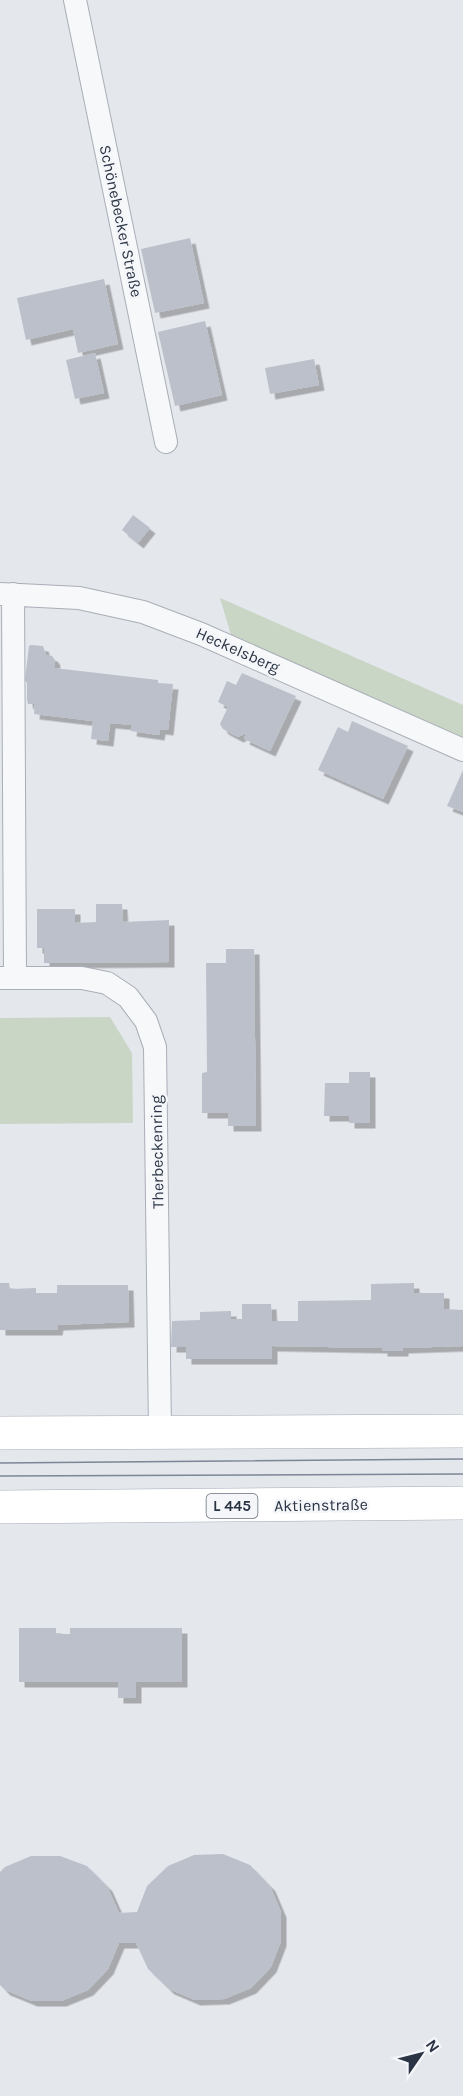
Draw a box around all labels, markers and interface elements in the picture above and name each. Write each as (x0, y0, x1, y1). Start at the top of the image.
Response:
street label: Schönebecker Straße (96, 143, 146, 299)
street label: Heckelsberg (193, 623, 283, 677)
street label: Therbeckenring (147, 1095, 167, 1209)
road number: L 445 (206, 1494, 258, 1518)
street label: Aktienstraße (274, 1495, 368, 1515)
north arrow (391, 2024, 451, 2084)
text: N (422, 2036, 444, 2056)

